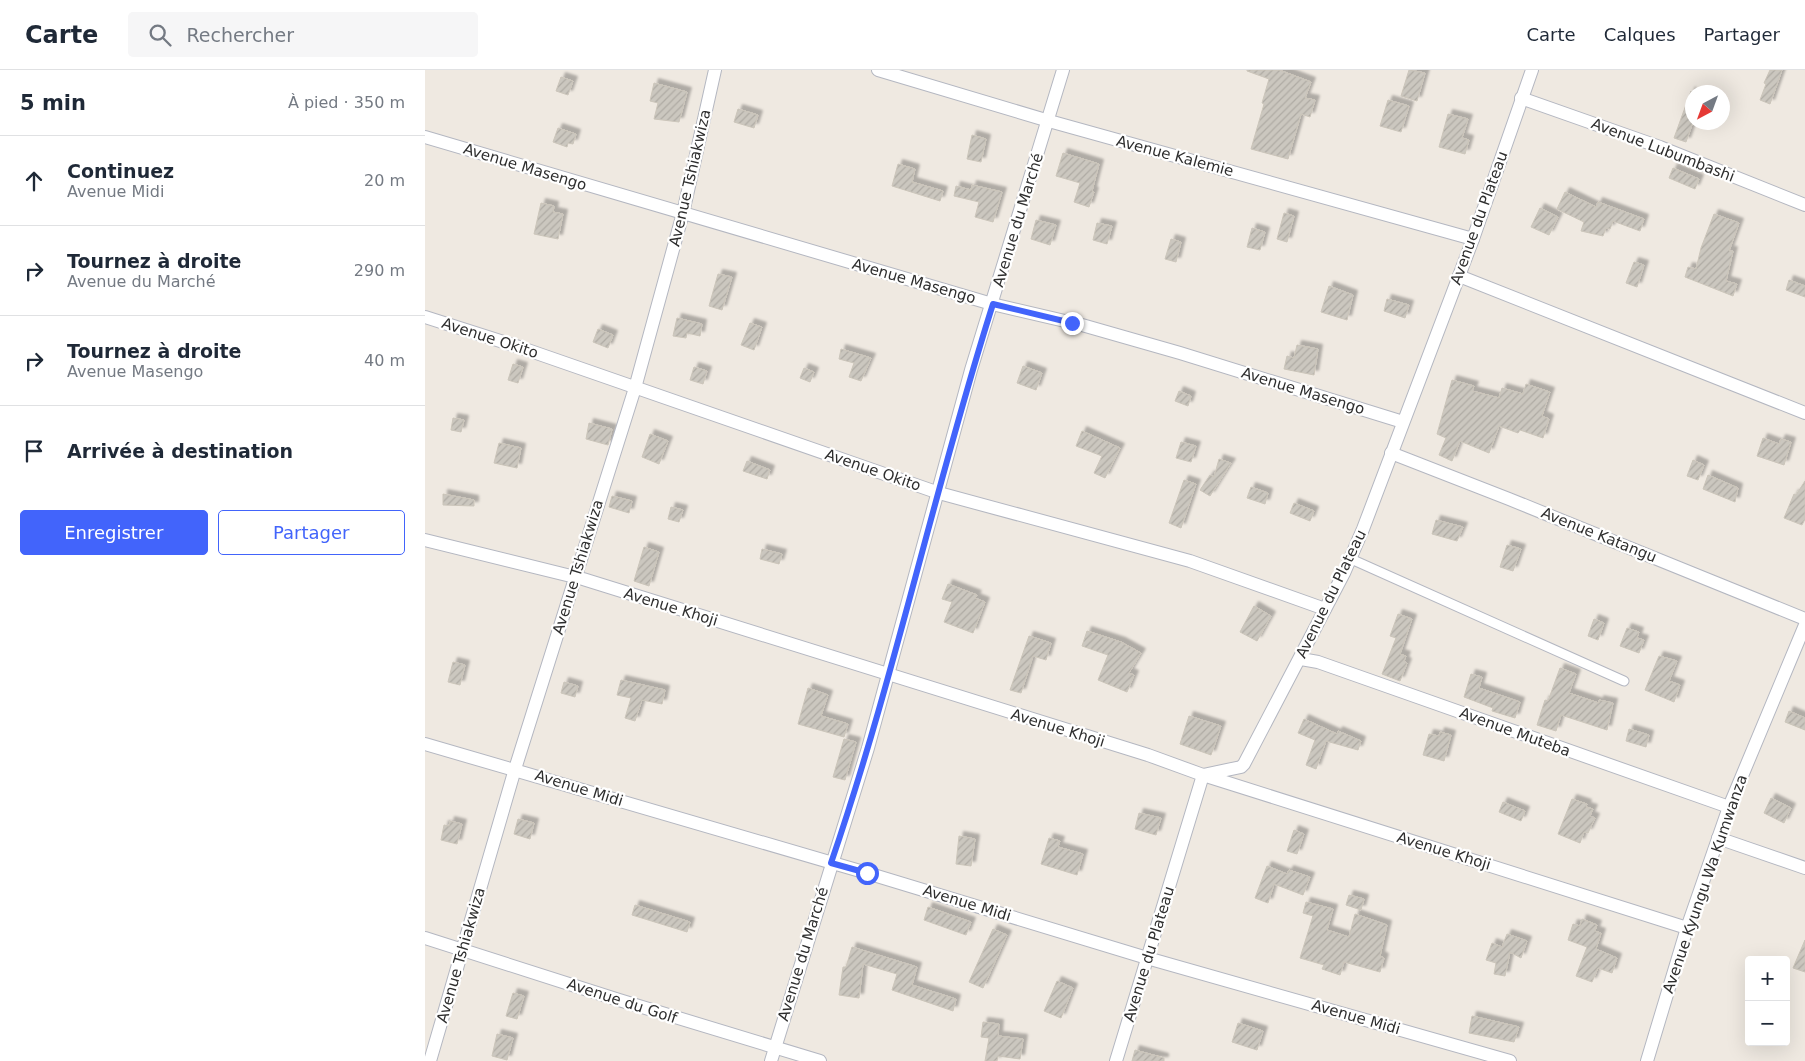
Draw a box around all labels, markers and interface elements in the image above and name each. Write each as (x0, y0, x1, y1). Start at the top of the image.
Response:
search box (128, 12, 478, 57)
text: Carte (25, 21, 98, 49)
icon: search (146, 21, 174, 49)
text: Rechercher (186, 24, 294, 46)
text: Carte (1527, 24, 1576, 45)
text: Calques (1604, 24, 1676, 45)
text: Partager (1704, 24, 1780, 45)
north arrow (1685, 85, 1730, 130)
text: 5 min (20, 91, 86, 115)
text: À pied · 350 m (288, 93, 405, 112)
street label: Avenue Tshiakwiza (665, 108, 715, 248)
street label: Avenue Lubumbashi (1589, 114, 1737, 186)
street label: Avenue Kalemie (1114, 132, 1236, 180)
street label: Avenue Masengo (461, 140, 589, 194)
street label: Avenue du Plateau (1447, 149, 1511, 287)
street label: Avenue du Marché (989, 151, 1047, 289)
text: Continuez (67, 160, 174, 182)
icon: ahead (20, 167, 48, 195)
text: 20 m (364, 171, 405, 190)
text: Avenue Midi (67, 182, 164, 201)
text: Tournez à droite (67, 250, 241, 272)
street label: Avenue Masengo (850, 255, 978, 307)
icon: right (20, 257, 48, 285)
text: 290 m (354, 261, 405, 280)
text: Avenue du Marché (67, 272, 216, 291)
route end (1061, 312, 1084, 335)
street label: Avenue Okito (440, 314, 540, 362)
text: Tournez à droite (67, 340, 241, 362)
icon: right (20, 347, 48, 375)
text: 40 m (364, 351, 405, 370)
text: Avenue Masengo (67, 362, 203, 381)
street label: Avenue Masengo (1239, 364, 1367, 418)
icon: arrive (20, 437, 48, 465)
text: Arrivée à destination (67, 440, 293, 462)
street label: Avenue Okito (823, 445, 923, 495)
street label: Avenue Tshiakwiza (549, 497, 607, 637)
street label: Avenue Katangu (1539, 504, 1659, 566)
button: Enregistrer (20, 510, 208, 555)
button: Partager (218, 510, 405, 555)
street label: Avenue du Plateau (1292, 527, 1370, 661)
street label: Avenue Khoji (622, 584, 720, 630)
street label: Avenue Muteba (1457, 704, 1573, 760)
street label: Avenue Khoji (1009, 705, 1107, 751)
street label: Avenue Midi (533, 766, 625, 810)
street label: Avenue Kyungu Wa Kumwanza (1659, 772, 1751, 996)
street label: Avenue Khoji (1395, 828, 1493, 874)
route start (856, 862, 879, 885)
street label: Avenue Midi (921, 881, 1013, 925)
street label: Avenue du Plateau (1120, 884, 1178, 1024)
street label: Avenue Tshiakwiza (433, 885, 489, 1025)
street label: Avenue du Marché (774, 885, 832, 1023)
map controls (1745, 956, 1790, 1046)
button: + (1745, 956, 1790, 1001)
street label: Avenue du Golf (565, 975, 680, 1027)
street label: Avenue Midi (1310, 996, 1402, 1038)
button: − (1745, 1001, 1790, 1046)

